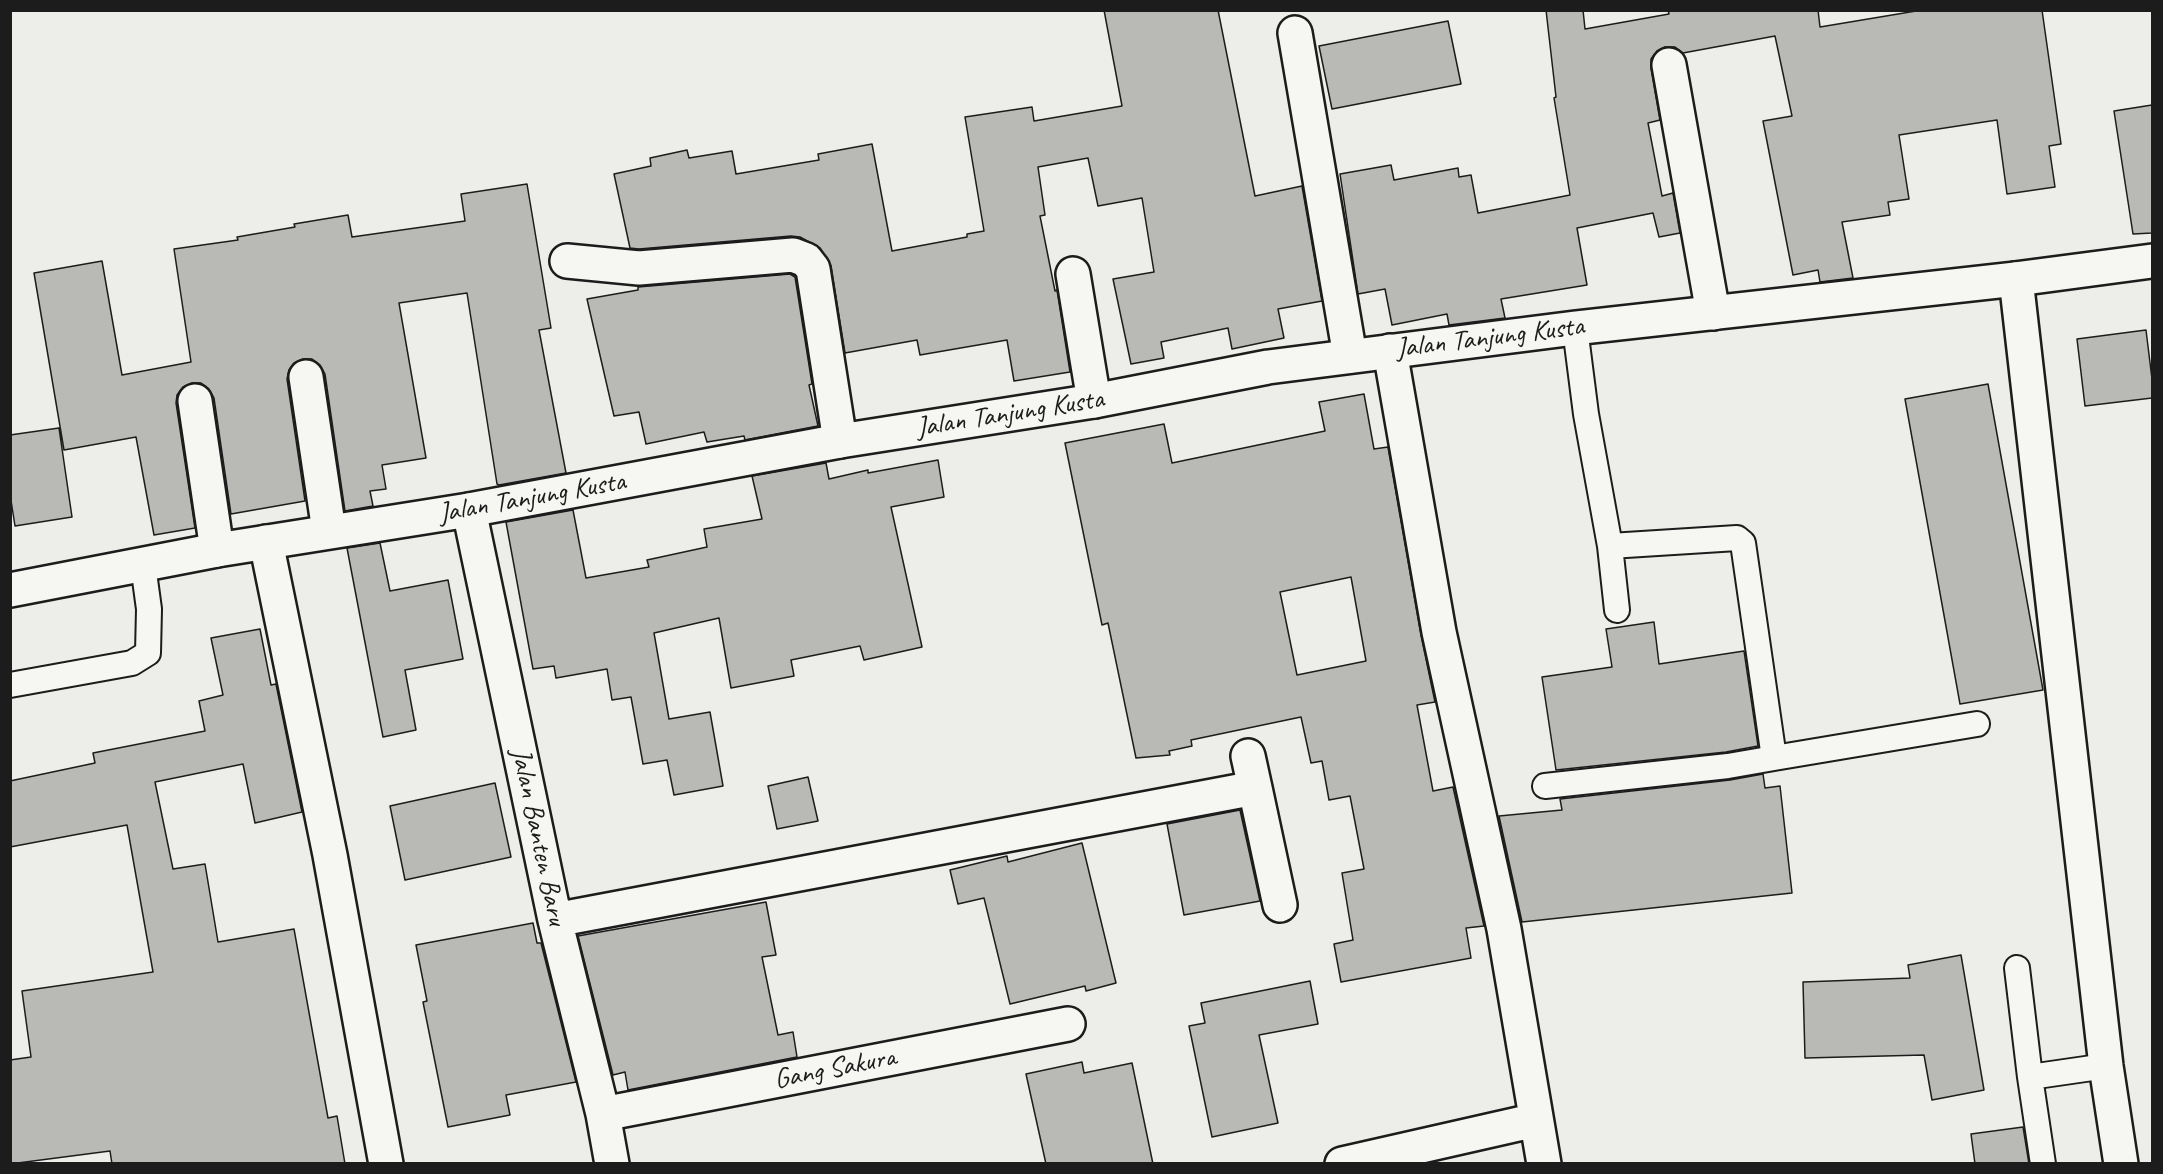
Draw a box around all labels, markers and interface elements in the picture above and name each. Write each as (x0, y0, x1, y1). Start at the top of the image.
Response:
street label: Jalan Tanjung Kusta (1394, 310, 1586, 366)
street label: Jalan Tanjung Kusta (914, 383, 1106, 445)
street label: Jalan Tanjung Kusta (436, 465, 628, 531)
street label: Jalan Banten Baru (503, 745, 573, 929)
street label: Gang Sakura (771, 1041, 899, 1097)

